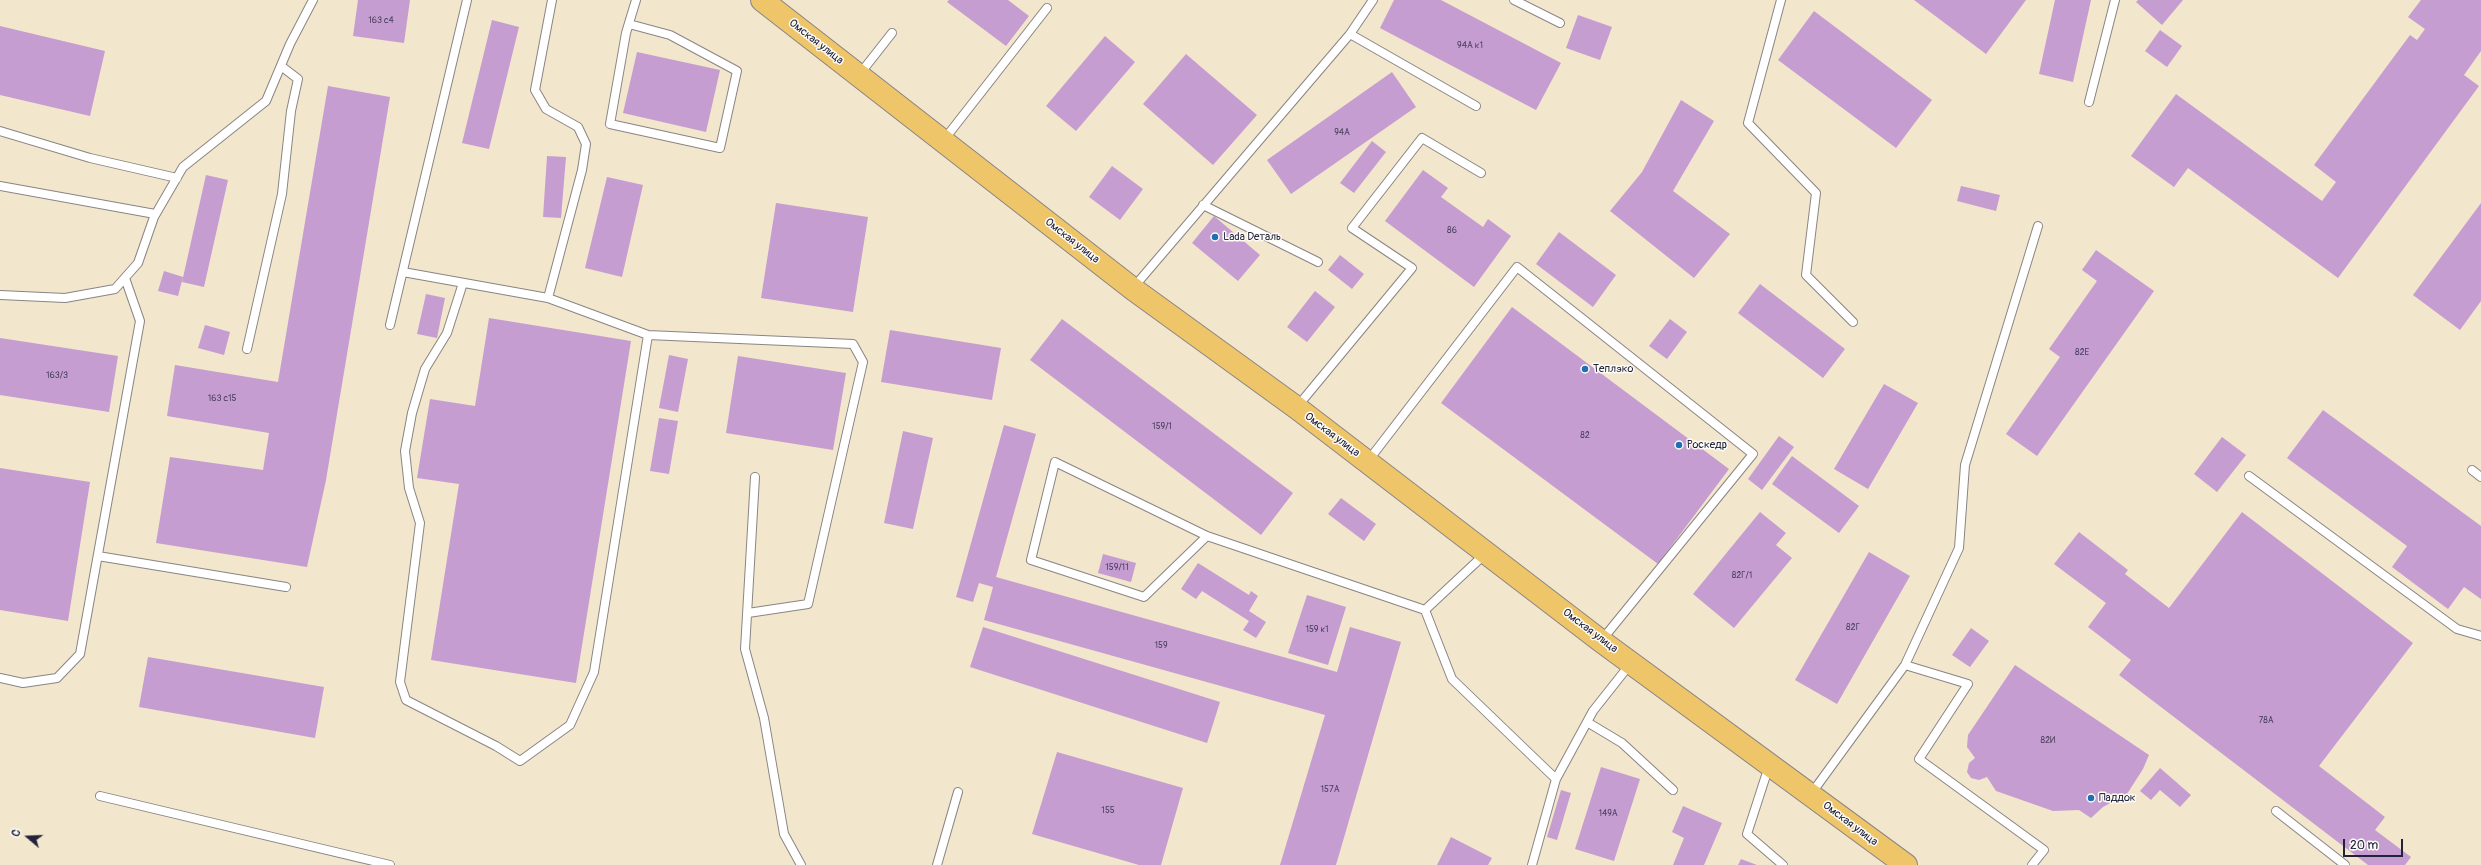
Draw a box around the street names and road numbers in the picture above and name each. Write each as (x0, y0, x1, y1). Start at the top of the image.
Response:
street label: Омская улица (786, 17, 846, 67)
street label: Омская улица (1042, 216, 1102, 266)
street label: Омская улица (1302, 410, 1362, 460)
street label: Омская улица (1560, 606, 1620, 656)
street label: Омская улица (1820, 799, 1880, 849)

